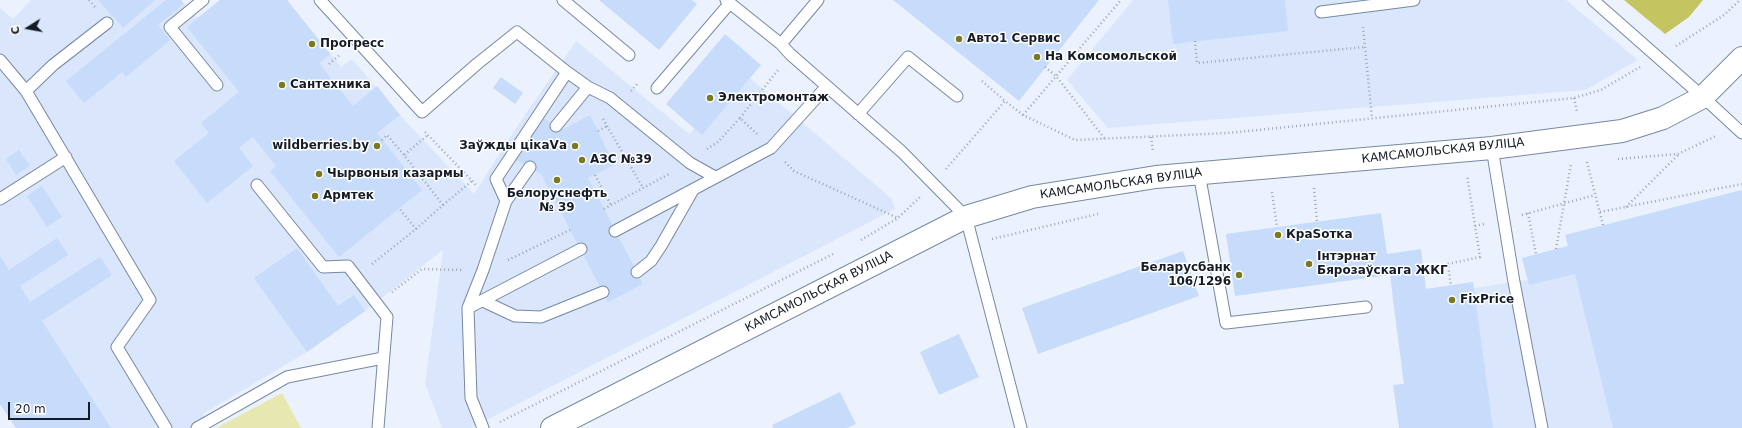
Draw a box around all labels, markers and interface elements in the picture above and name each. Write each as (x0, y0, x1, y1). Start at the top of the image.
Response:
north arrow (8, 8, 48, 48)
text: С (9, 25, 23, 36)
place label: Авто1 Сервис (967, 32, 1060, 46)
marker: Авто1 Сервис (954, 34, 964, 44)
place label: Прогресс (320, 37, 384, 51)
marker: Прогресс (307, 39, 317, 49)
place label: На Комсомольской (1045, 50, 1177, 64)
marker: На Комсомольской (1032, 52, 1042, 62)
place label: Сантехника (290, 78, 371, 92)
marker: Сантехника (277, 80, 287, 90)
place label: Электромонтаж (718, 91, 829, 105)
marker: Электромонтаж (705, 93, 715, 103)
street label: КАМСАМОЛЬСКАЯ ВУЛІЦА (1361, 135, 1525, 167)
place label: wildberries.by (272, 139, 369, 153)
place label: Заўжды цікаVа (459, 139, 567, 153)
marker: wildberries.by (372, 141, 382, 151)
marker: Заўжды цікаVа (570, 141, 580, 151)
place label: АЗС №39 (590, 153, 652, 167)
marker: АЗС №39 (577, 155, 587, 165)
street label: КАМСАМОЛЬСКАЯ ВУЛІЦА (1039, 165, 1203, 203)
place label: Чырвоныя казармы (327, 167, 464, 181)
marker: Чырвоныя казармы (314, 169, 324, 179)
marker: Белоруснефть № 39 (552, 175, 562, 185)
place label: Белоруснефть № 39 (507, 187, 607, 215)
place label: Армтек (323, 189, 374, 203)
marker: Армтек (310, 191, 320, 201)
place label: КраSотка (1286, 228, 1353, 242)
marker: КраSотка (1273, 230, 1283, 240)
street label: КАМСАМОЛЬСКАЯ ВУЛІЦА (743, 248, 895, 336)
place label: Інтэрнат Бярозаўскага ЖКГ (1317, 250, 1448, 278)
marker: Інтэрнат Бярозаўскага ЖКГ (1304, 259, 1314, 269)
place label: Беларусбанк 106/1296 (1140, 261, 1231, 289)
marker: Беларусбанк 106/1296 (1234, 270, 1244, 280)
place label: FixPrice (1460, 293, 1514, 307)
marker: FixPrice (1447, 295, 1457, 305)
scale bar (10, 394, 92, 420)
text: 20 m (15, 402, 46, 416)

